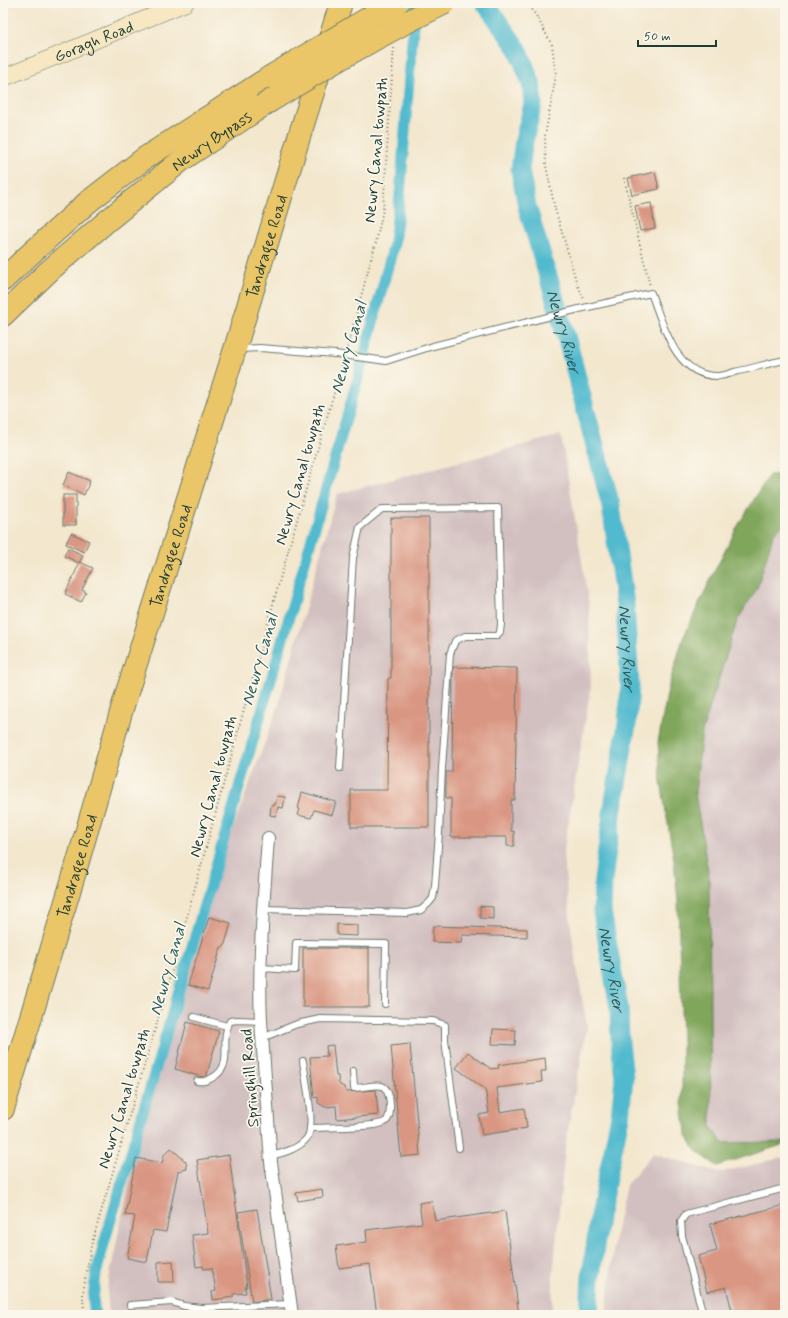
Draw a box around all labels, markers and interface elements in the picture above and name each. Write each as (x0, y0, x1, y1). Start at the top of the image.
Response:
street label: Goragh Road (51, 16, 137, 68)
scale bar (638, 22, 716, 48)
text: 50 m (644, 29, 671, 45)
street label: Newry Canal towpath (360, 77, 393, 224)
street label: Newry Bypass (167, 107, 256, 176)
street label: Tandragee Road (242, 192, 293, 301)
water label: Newry River (541, 287, 586, 378)
water label: Newry Canal (325, 297, 373, 396)
street label: Newry Canal towpath (270, 401, 331, 547)
street label: Tandragee Road (145, 502, 198, 610)
water label: Newry River (613, 605, 640, 694)
water label: Newry Canal (236, 609, 284, 708)
street label: Newry Canal towpath (184, 713, 242, 860)
street label: Tandragee Road (53, 812, 103, 921)
water label: Newry Canal (144, 919, 192, 1018)
water label: Newry River (593, 925, 629, 1014)
street label: Newry Canal towpath (93, 1026, 156, 1171)
street label: Springhill Road (237, 1028, 265, 1128)

